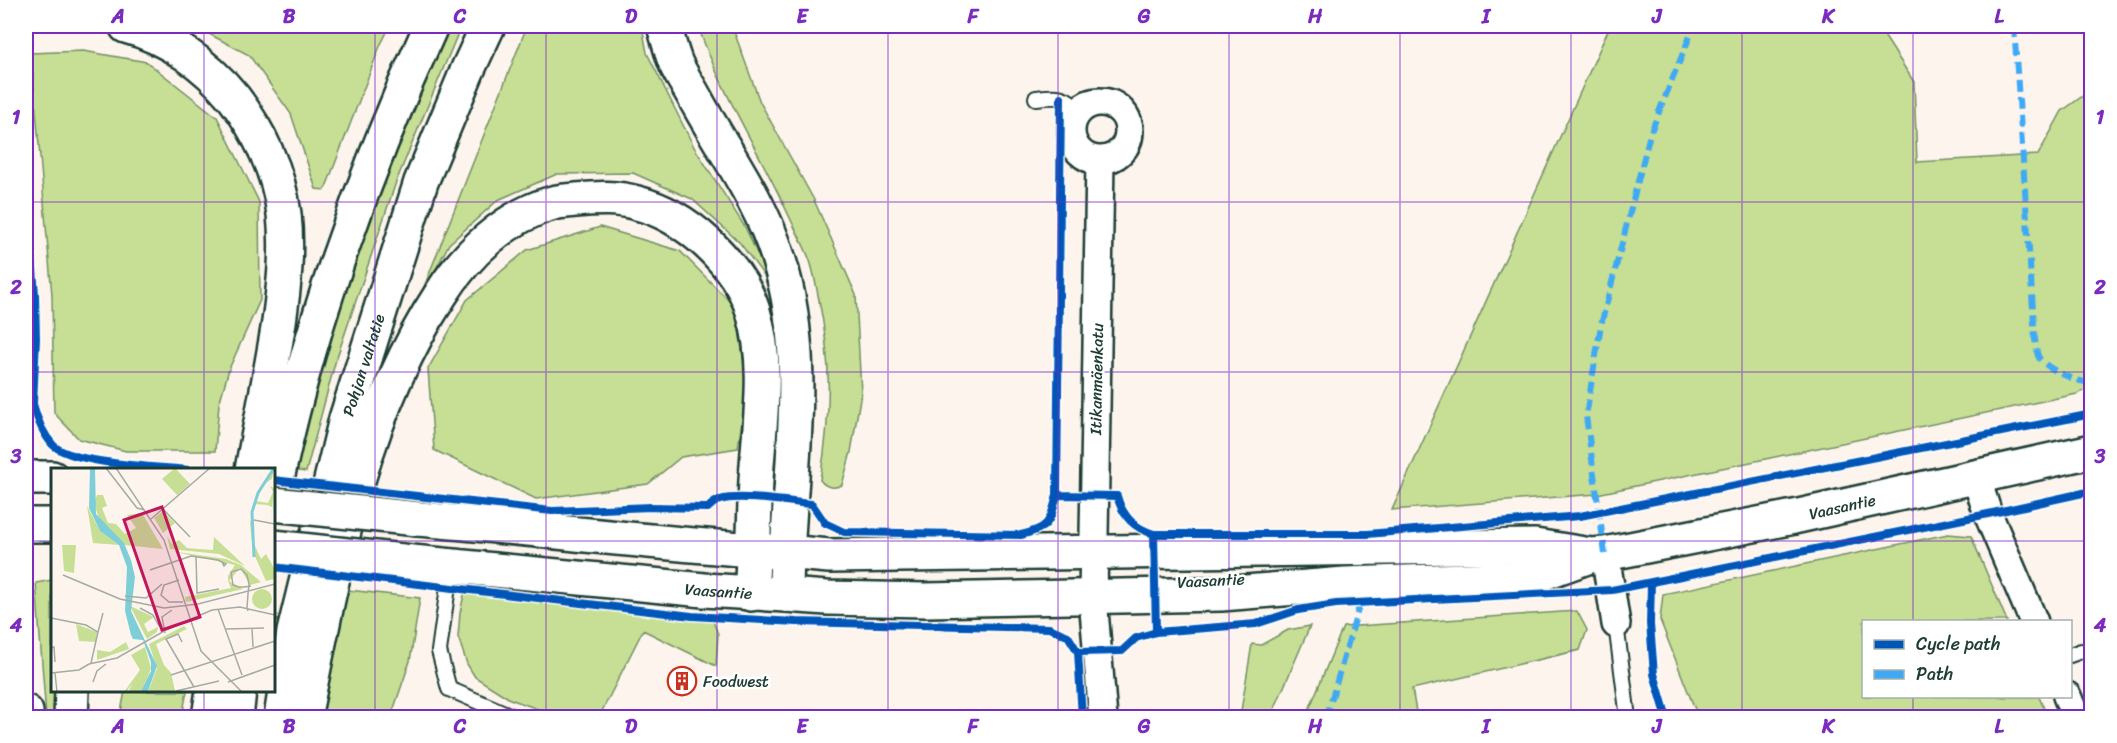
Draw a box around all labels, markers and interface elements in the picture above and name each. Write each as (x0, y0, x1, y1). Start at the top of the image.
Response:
text: A (110, 0, 125, 34)
text: B (283, 0, 296, 34)
text: C (453, 0, 467, 34)
text: D (625, 0, 638, 34)
text: E (796, 0, 809, 34)
text: F (967, 0, 980, 34)
text: G (1137, 0, 1151, 34)
text: H (1307, 0, 1323, 34)
text: I (1481, 0, 1492, 34)
text: J (1651, 0, 1663, 34)
text: K (1821, 0, 1836, 34)
text: L (1994, 0, 2004, 34)
text: 1 (12, 100, 21, 135)
text: 1 (2096, 100, 2105, 135)
text: 2 (9, 270, 22, 305)
text: 2 (2093, 270, 2106, 305)
street label: Pohjan valtatie (334, 310, 394, 420)
street label: Itikanmäenkatu (1081, 322, 1112, 436)
text: 3 (10, 439, 22, 474)
text: 3 (2094, 439, 2106, 474)
inset map (51, 468, 274, 692)
street label: Vaasantie (1806, 485, 1878, 528)
street label: Vaasantie (1177, 564, 1246, 597)
street label: Vaasantie (683, 574, 753, 608)
text: 4 (9, 608, 23, 643)
text: 4 (2093, 608, 2107, 643)
legend (1862, 620, 2072, 698)
text: Cycle path (1916, 628, 2000, 660)
text: Path (1916, 658, 1953, 690)
building icon: Foodwest (666, 665, 698, 697)
place label: Foodwest (703, 667, 769, 696)
text: A (110, 709, 125, 743)
text: B (283, 709, 296, 743)
text: C (453, 709, 467, 743)
text: D (625, 709, 638, 743)
text: E (796, 709, 809, 743)
text: F (967, 709, 980, 743)
text: G (1137, 709, 1151, 743)
text: H (1307, 709, 1323, 743)
text: I (1481, 709, 1492, 743)
text: J (1651, 709, 1663, 743)
text: K (1821, 709, 1836, 743)
text: L (1994, 709, 2004, 743)

